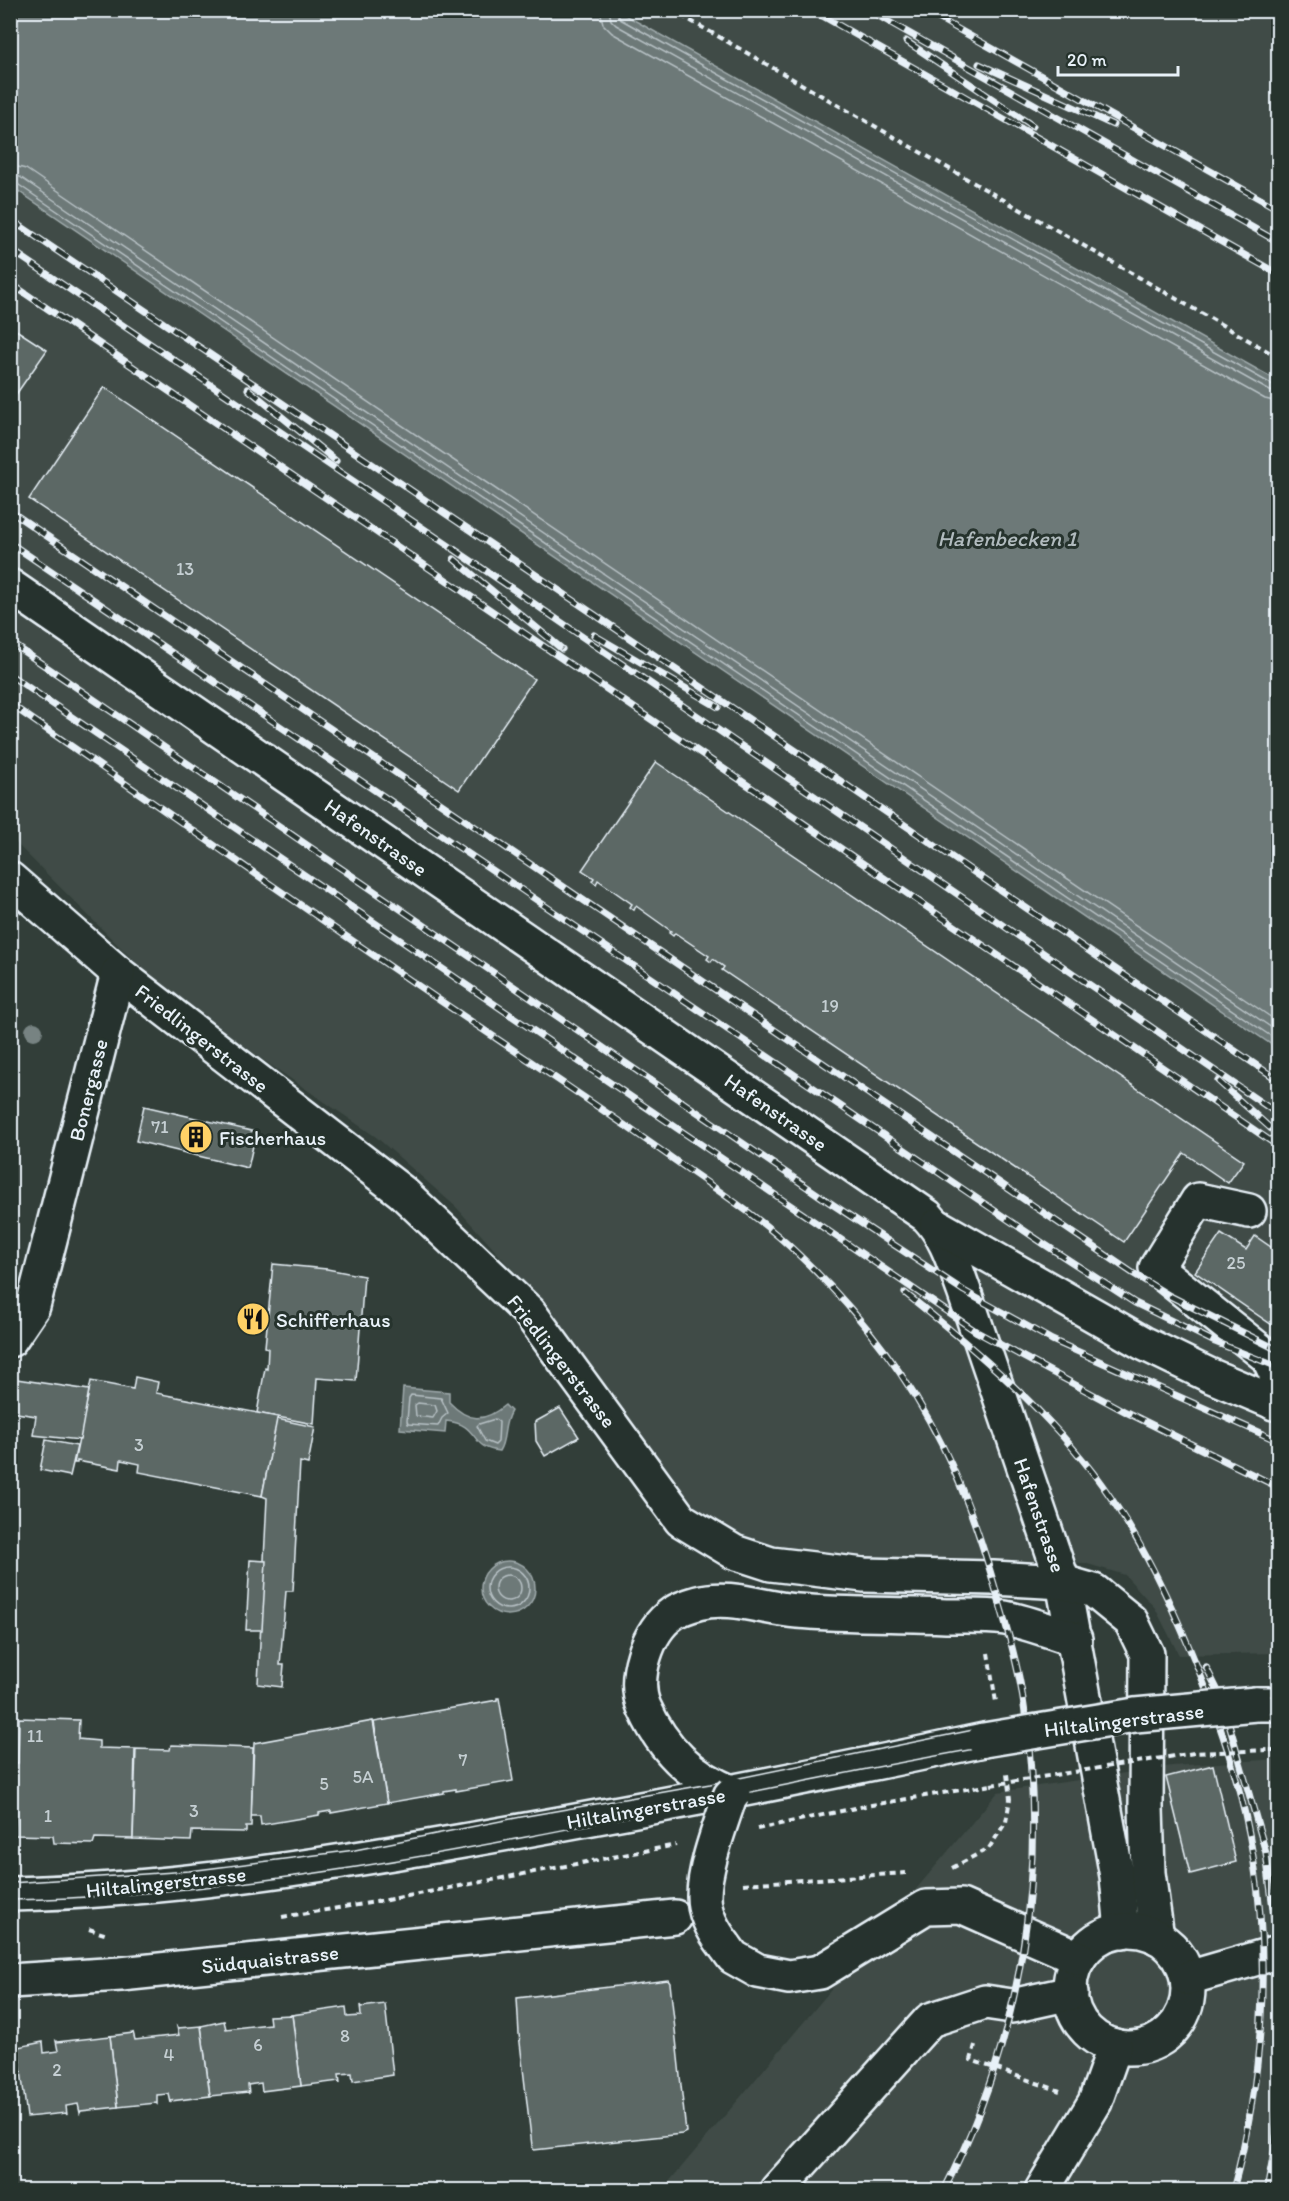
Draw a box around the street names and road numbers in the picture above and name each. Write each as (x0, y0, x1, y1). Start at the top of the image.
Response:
street label: Hafenstrasse (320, 793, 432, 881)
street label: Friedlingerstrasse (130, 978, 274, 1098)
street label: Bonergasse (63, 1036, 113, 1144)
street label: Hafenstrasse (720, 1068, 832, 1156)
street label: Friedlingerstrasse (502, 1289, 622, 1433)
street label: Hafenstrasse (1009, 1454, 1071, 1576)
street label: Hiltalingerstrasse (1043, 1698, 1205, 1742)
street label: Hiltalingerstrasse (565, 1782, 727, 1834)
street label: Hiltalingerstrasse (85, 1861, 247, 1903)
street label: Südquaistrasse (200, 1939, 340, 1979)

